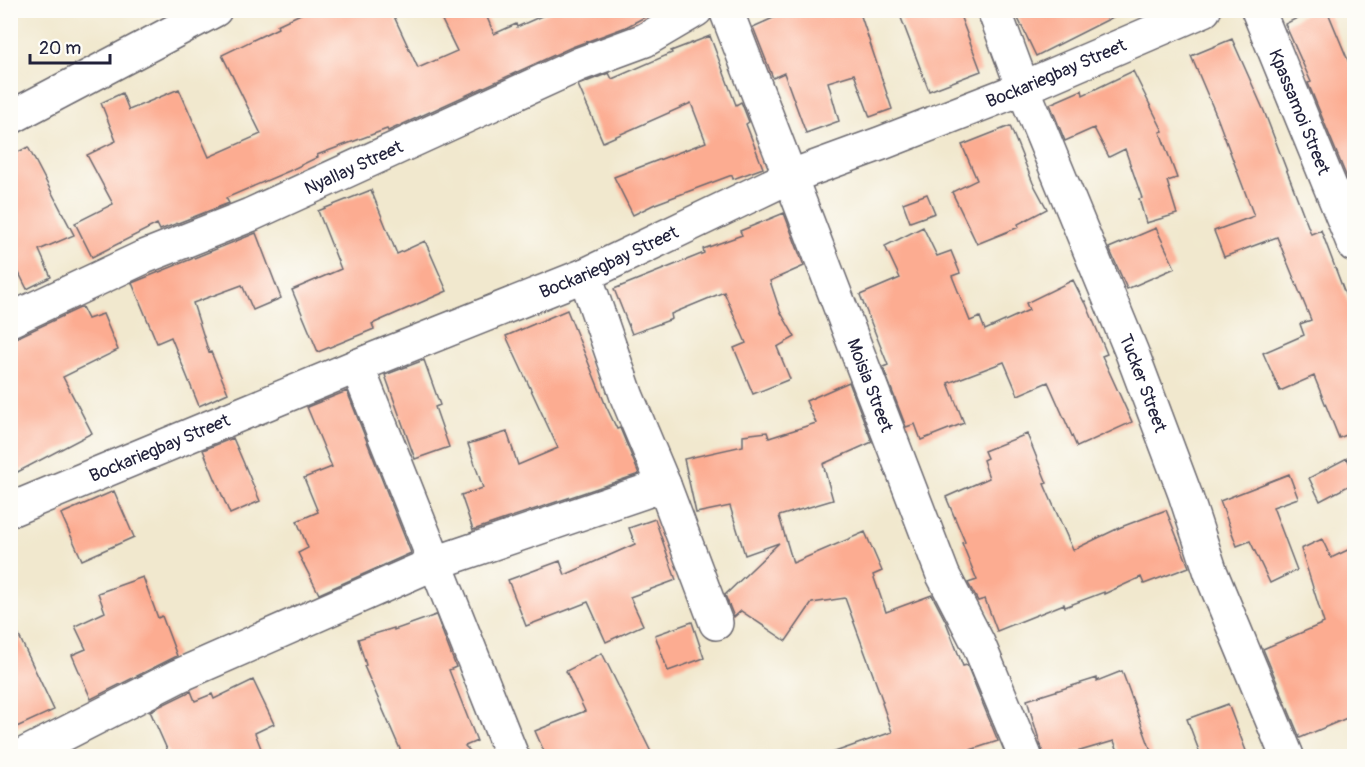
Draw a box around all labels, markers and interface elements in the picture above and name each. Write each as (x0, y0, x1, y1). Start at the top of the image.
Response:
scale bar (30, 27, 110, 65)
street label: Bockariegbay Street (983, 34, 1131, 113)
text: 20 m (39, 37, 81, 60)
street label: Kpassamoi Street (1263, 46, 1335, 179)
street label: Nyallay Street (301, 135, 407, 200)
street label: Bockariegbay Street (536, 221, 683, 304)
street label: Tucker Street (1114, 331, 1172, 436)
street label: Moisia Street (841, 335, 898, 436)
street label: Bockariegbay Street (86, 409, 234, 488)

